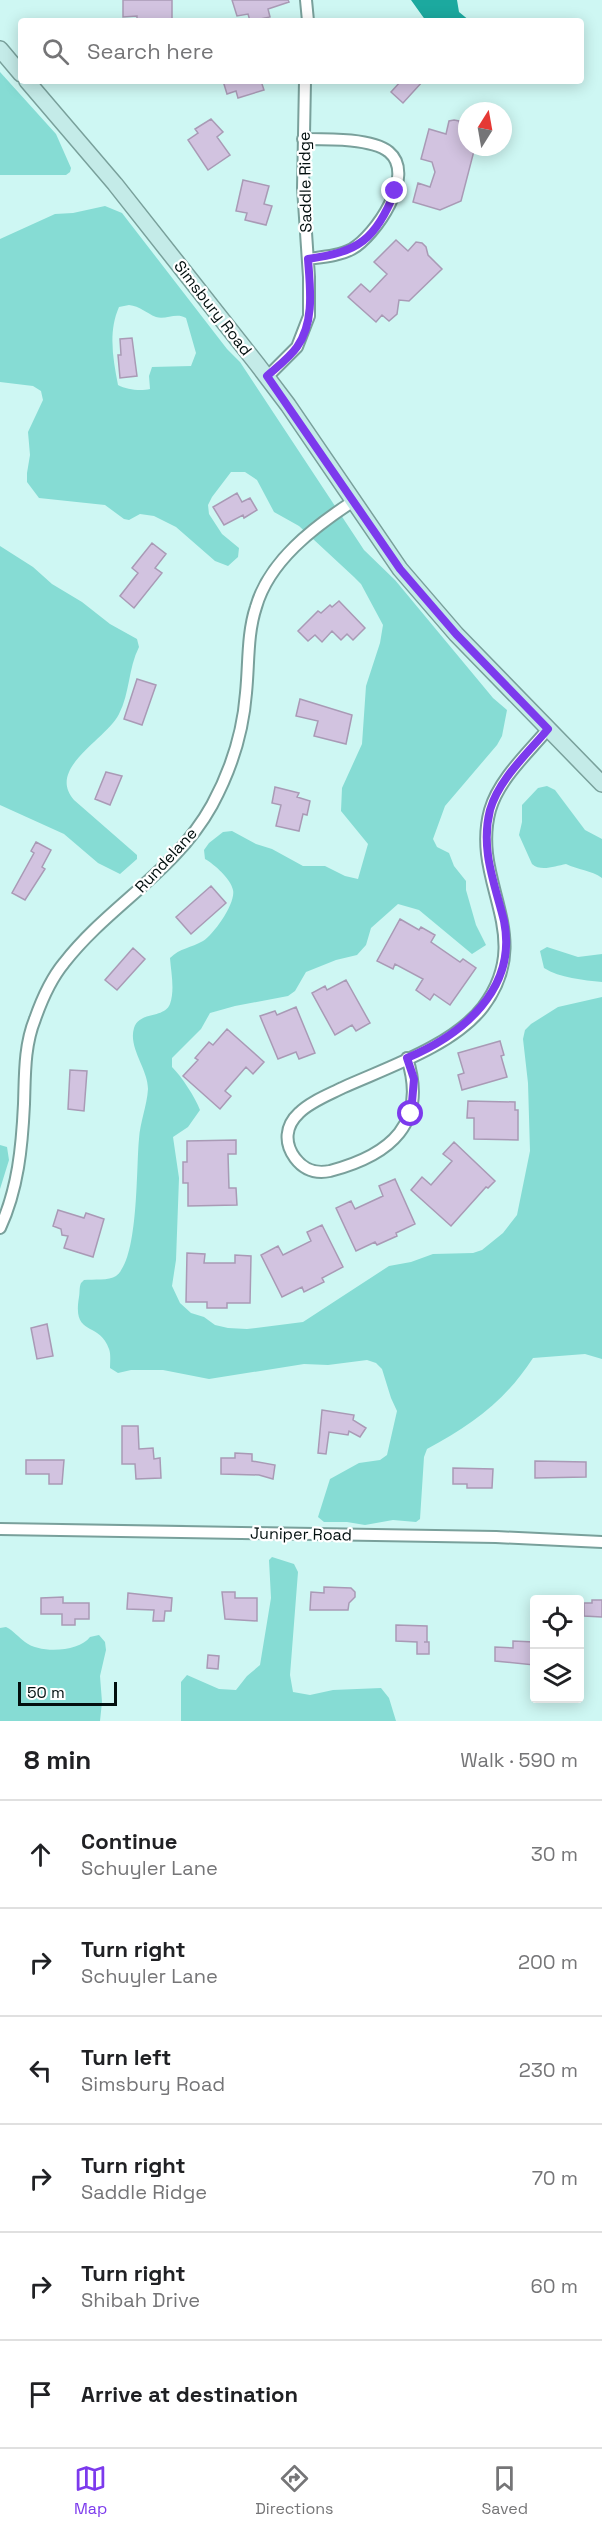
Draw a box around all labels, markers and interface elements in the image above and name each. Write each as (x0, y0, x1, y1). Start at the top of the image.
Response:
search box (18, 18, 584, 84)
icon: search (39, 35, 72, 68)
text: Search here (87, 37, 214, 65)
north arrow (458, 102, 512, 156)
street label: Saddle Ridge (294, 131, 316, 233)
route end (381, 177, 407, 203)
street label: Simsbury Road (169, 256, 257, 360)
street label: Rundelane (130, 823, 202, 897)
route start (397, 1100, 423, 1126)
street label: Juniper Road (250, 1523, 352, 1545)
map controls (530, 1595, 584, 1703)
button: locate (530, 1595, 584, 1649)
button: layers (530, 1649, 584, 1703)
scale bar (18, 1679, 117, 1706)
text: 50 m (27, 1682, 65, 1703)
text: 8 min (24, 1743, 91, 1777)
text: Walk · 590 m (460, 1747, 578, 1773)
text: Continue (81, 1827, 177, 1855)
icon: ahead (24, 1838, 57, 1871)
text: 30 m (531, 1841, 578, 1867)
text: Schuyler Lane (81, 1855, 218, 1881)
text: Turn right (81, 1935, 186, 1963)
icon: right (24, 1946, 57, 1979)
text: 200 m (518, 1949, 578, 1975)
text: Schuyler Lane (81, 1963, 218, 1989)
text: Turn left (81, 2043, 171, 2071)
icon: left (24, 2054, 57, 2087)
text: 230 m (519, 2057, 578, 2083)
text: Simsbury Road (81, 2071, 225, 2097)
text: Turn right (81, 2151, 186, 2179)
icon: right (24, 2162, 57, 2195)
text: 70 m (532, 2165, 578, 2191)
text: Saddle Ridge (81, 2179, 207, 2205)
text: Turn right (81, 2259, 186, 2287)
icon: right (24, 2270, 57, 2303)
text: 60 m (531, 2273, 578, 2299)
text: Shibah Drive (81, 2287, 200, 2313)
icon: arrive (24, 2378, 57, 2411)
text: Arrive at destination (81, 2380, 298, 2408)
tab: Map (74, 2462, 107, 2519)
tab: Directions (255, 2462, 334, 2519)
tab: Saved (481, 2462, 528, 2519)

